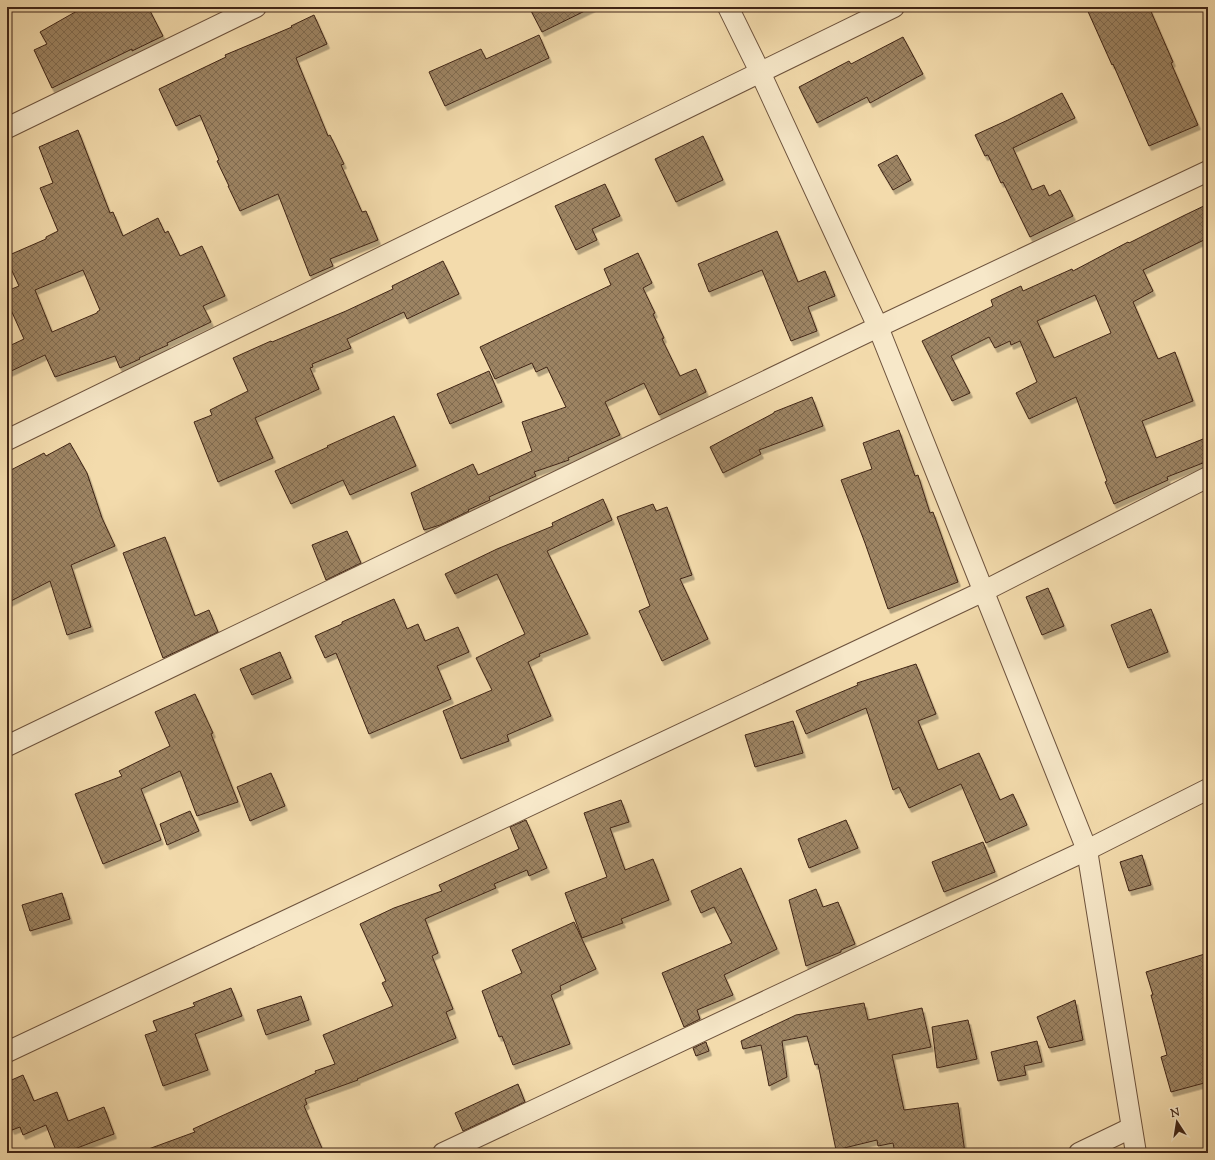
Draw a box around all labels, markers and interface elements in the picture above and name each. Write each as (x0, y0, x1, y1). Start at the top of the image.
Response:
north arrow (1157, 1102, 1197, 1142)
text: N (1168, 1104, 1181, 1122)

